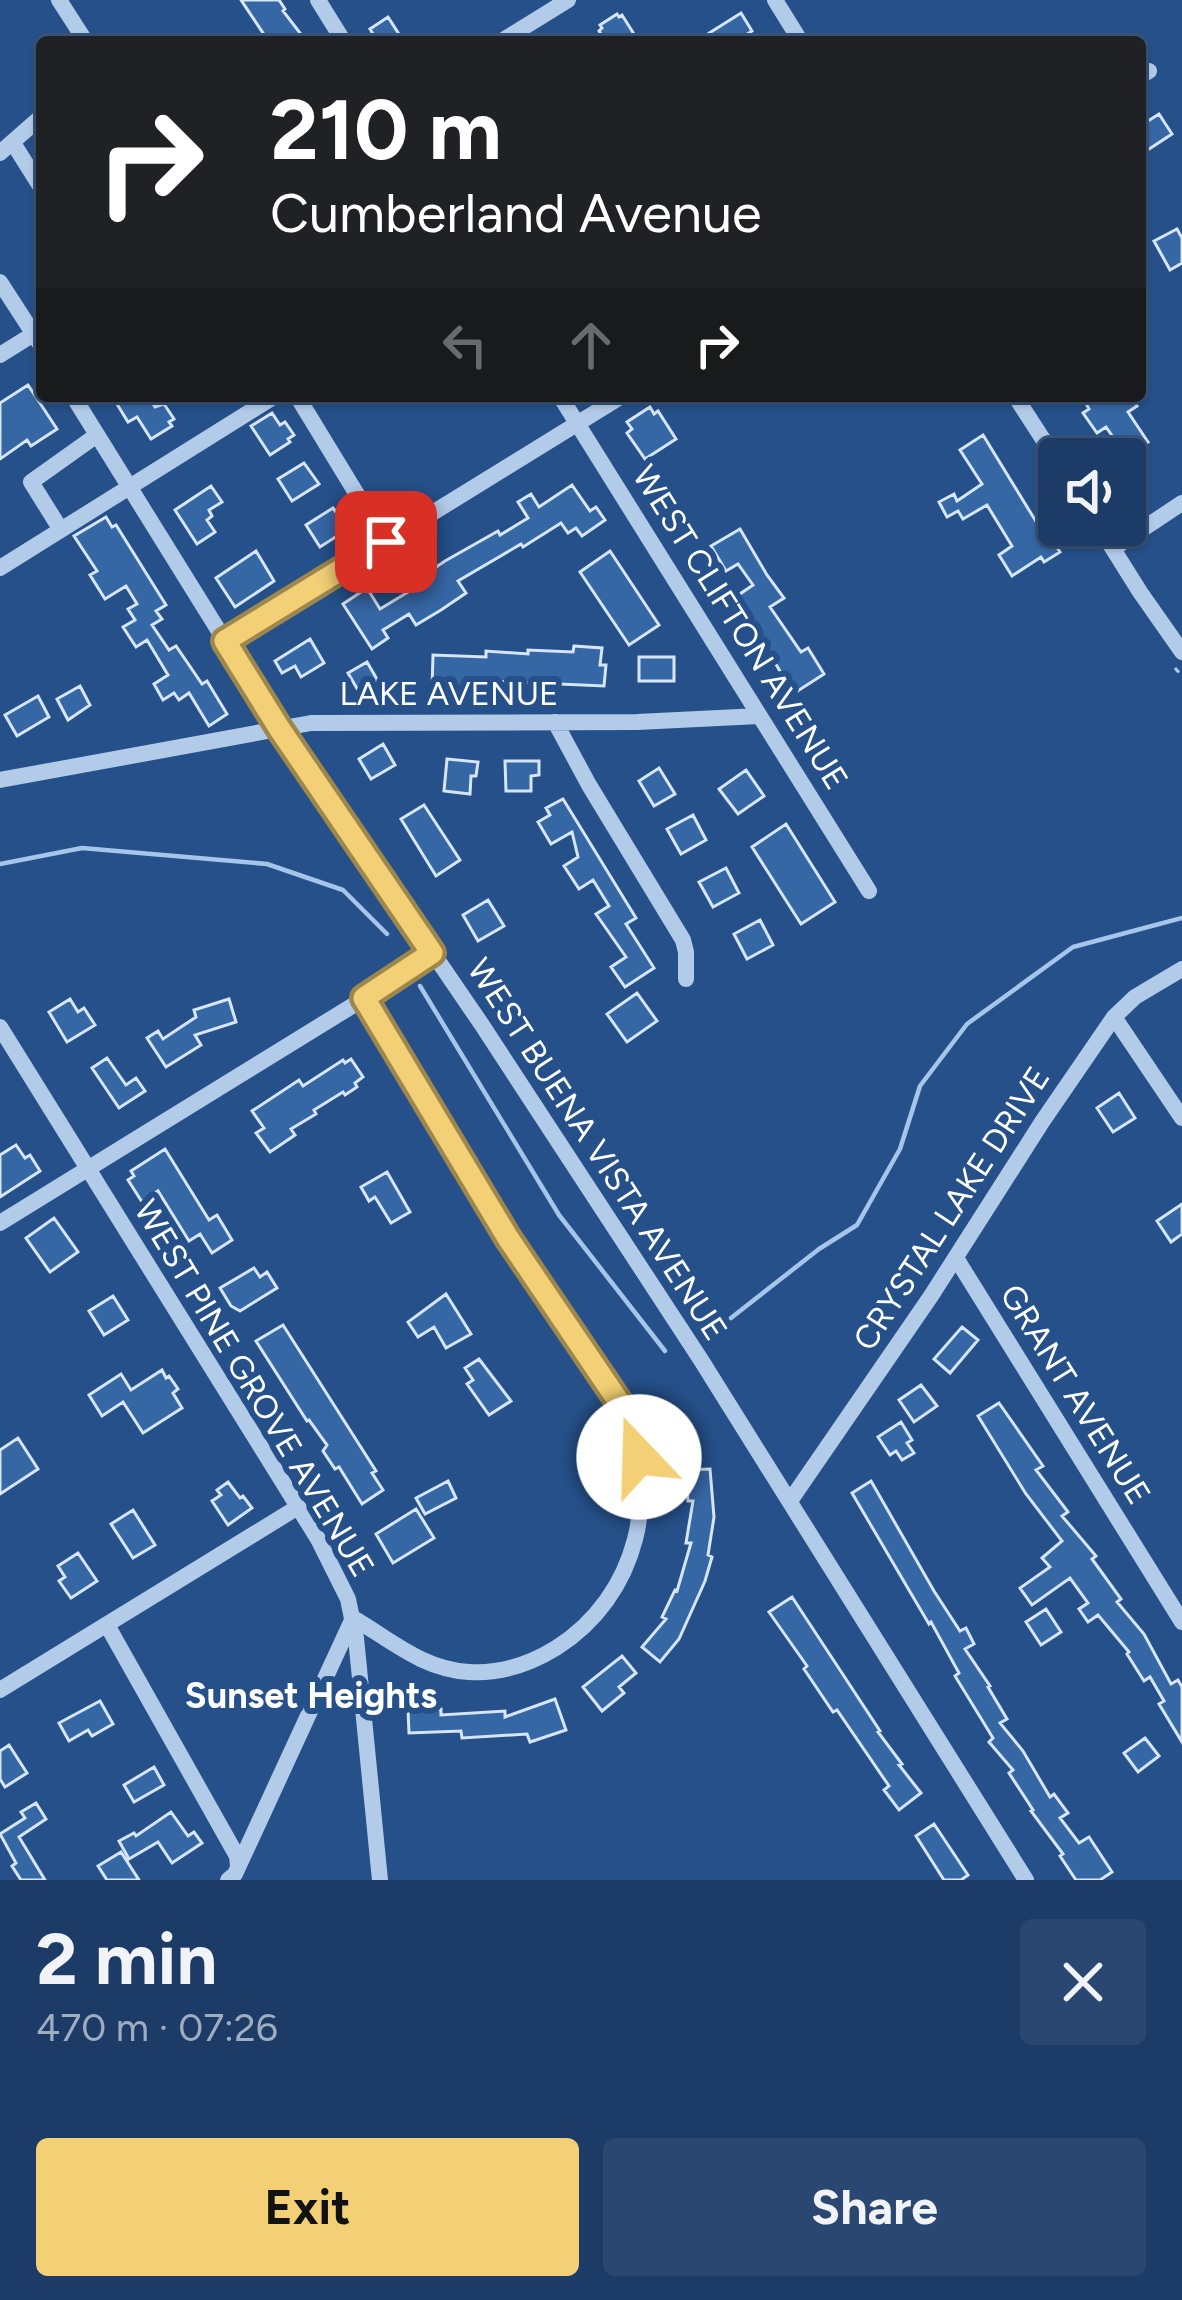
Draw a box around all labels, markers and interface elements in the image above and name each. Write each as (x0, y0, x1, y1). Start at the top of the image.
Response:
text: 210 m (270, 79, 502, 180)
icon: right (72, 84, 228, 240)
text: Cumberland Avenue (270, 181, 762, 246)
icon: left (432, 312, 498, 378)
icon: ahead (558, 312, 624, 378)
icon: right (684, 312, 750, 378)
map controls (1038, 438, 1146, 546)
button: sound (1038, 438, 1146, 546)
street label: WEST CLIFTON AVENUE (625, 458, 856, 797)
pin (335, 491, 437, 593)
icon: arrive (353, 509, 419, 575)
street label: LAKE AVENUE (339, 674, 559, 713)
street label: WEST BUENA VISTA AVENUE (459, 951, 736, 1347)
street label: CRYSTAL LAKE DRIVE (845, 1059, 1058, 1357)
street label: WEST PINE GROVE AVENUE (126, 1193, 383, 1584)
street label: GRANT AVENUE (992, 1277, 1159, 1511)
position arrow (576, 1394, 702, 1520)
district label: Sunset Heights (185, 1674, 437, 1717)
text: 2 min (36, 1916, 217, 2002)
button: close (1020, 1919, 1146, 2045)
text: 470 m · 07:26 (36, 2004, 278, 2051)
button: Exit (36, 2138, 579, 2276)
button: Share (603, 2138, 1146, 2276)

